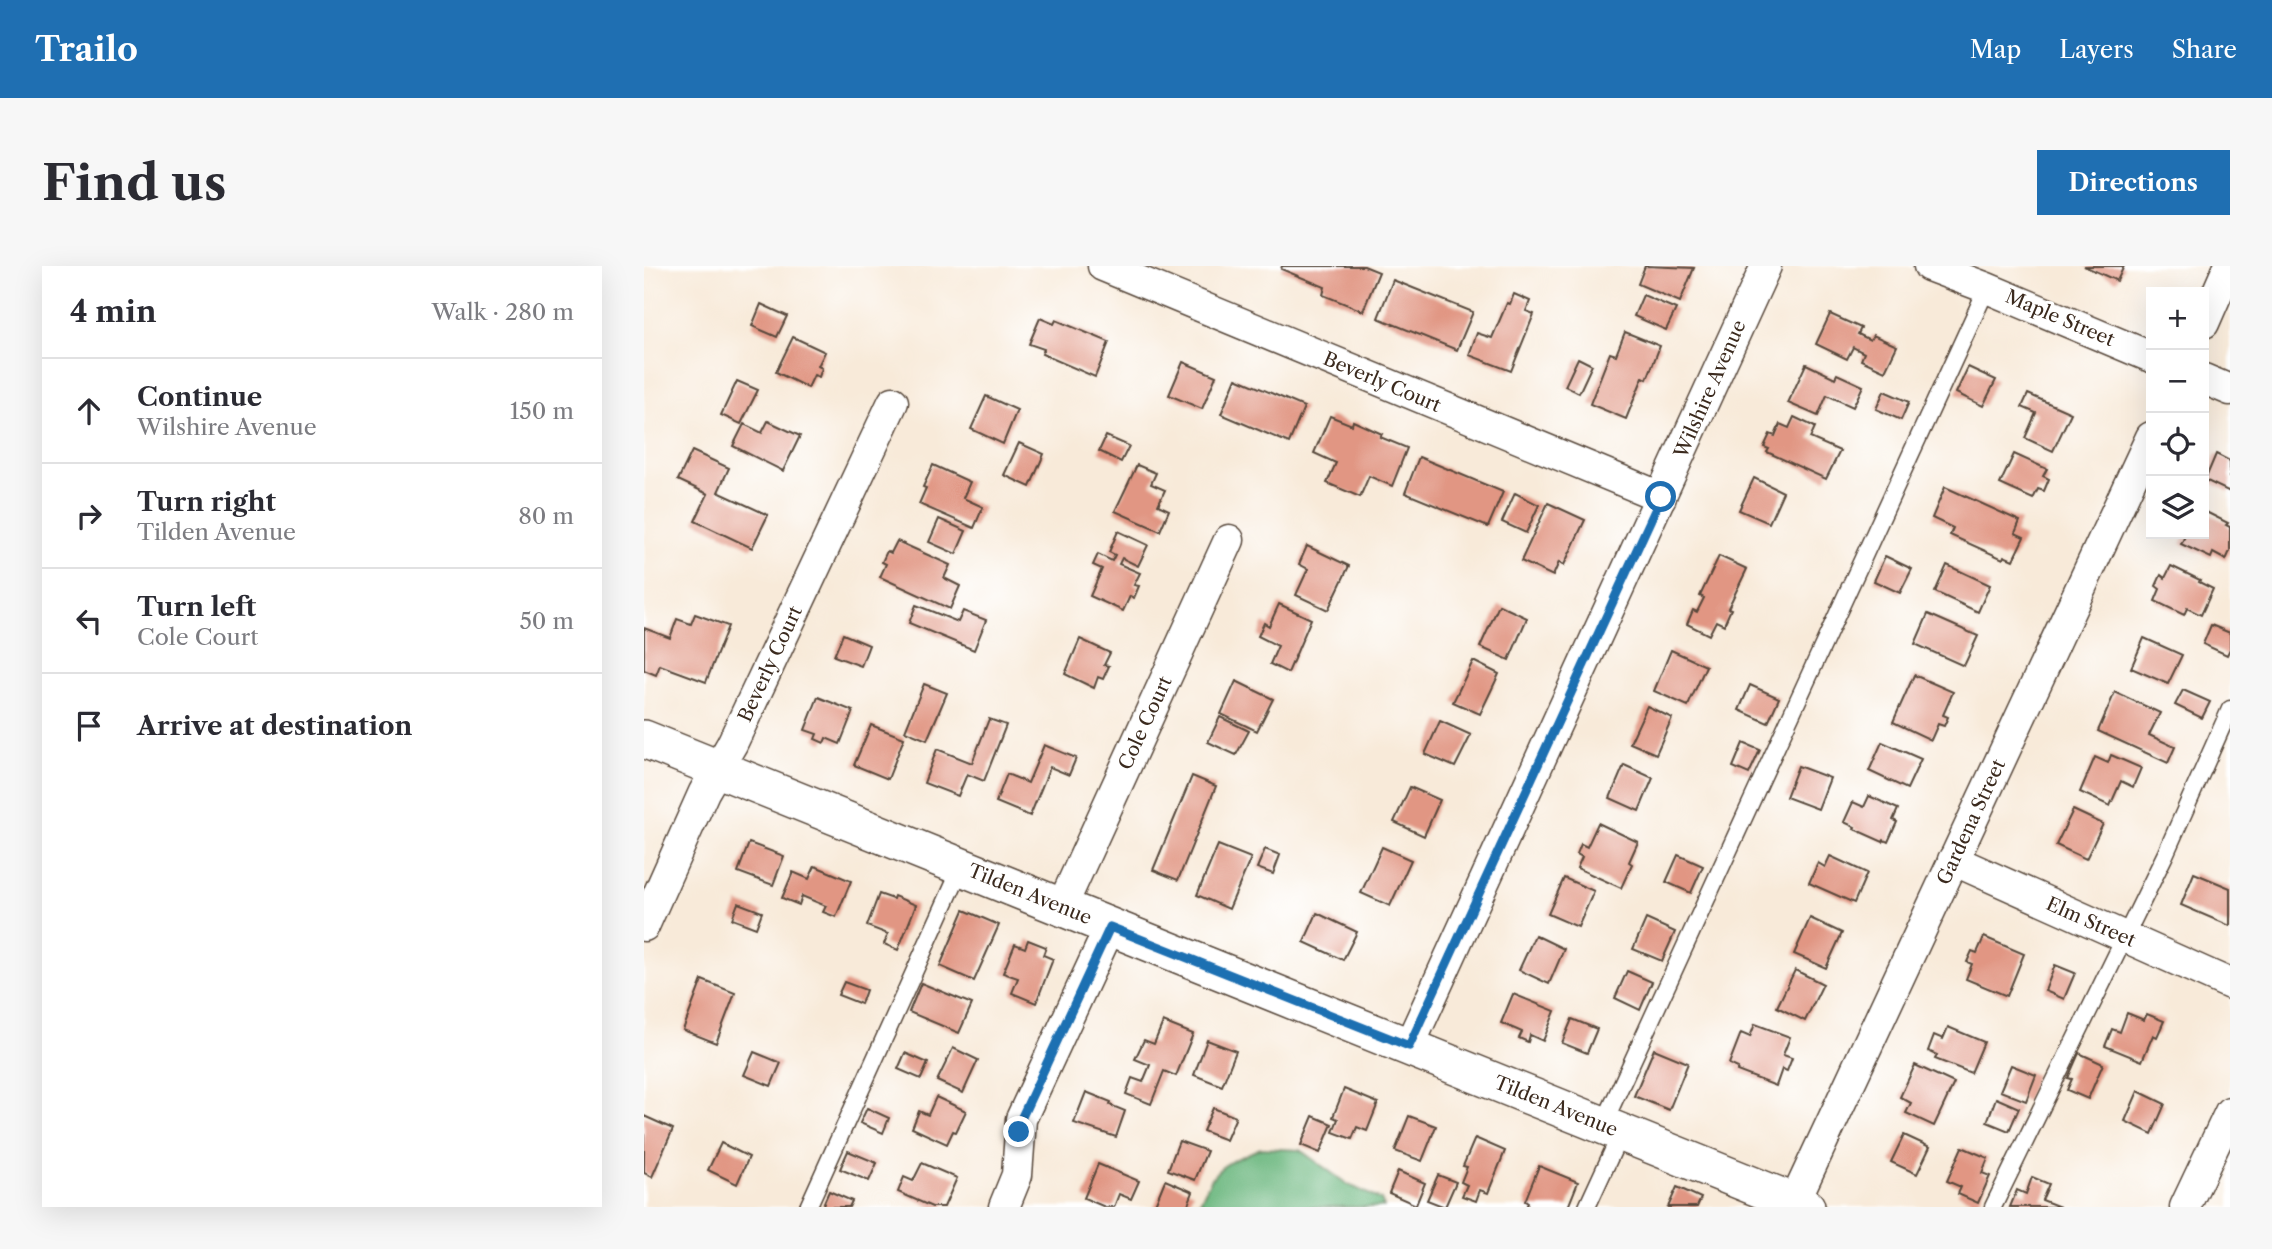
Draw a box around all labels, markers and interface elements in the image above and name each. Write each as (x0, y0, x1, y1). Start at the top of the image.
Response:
text: Trailo (35, 29, 138, 70)
text: Map (1970, 35, 2021, 64)
text: Layers (2059, 35, 2134, 64)
text: Share (2172, 35, 2237, 64)
button: Directions (2037, 150, 2230, 215)
text: Find us (42, 152, 226, 213)
street label: Maple Street (2002, 285, 2118, 351)
map controls (2146, 287, 2209, 539)
button: + (2146, 287, 2209, 350)
text: 4 min (70, 293, 156, 330)
text: Walk · 280 m (431, 298, 574, 326)
street label: Wilshire Avenue (1669, 317, 1751, 462)
street label: Beverly Court (1320, 347, 1444, 417)
button: − (2146, 350, 2209, 413)
text: Continue (137, 381, 262, 413)
icon: ahead (70, 392, 108, 430)
text: 150 m (510, 397, 574, 425)
text: Wilshire Avenue (137, 413, 317, 441)
button: locate (2146, 413, 2209, 476)
button: layers (2146, 476, 2209, 539)
route start (1645, 481, 1676, 512)
text: Turn right (137, 486, 276, 518)
icon: right (70, 497, 108, 535)
text: 80 m (518, 502, 574, 530)
text: Tilden Avenue (137, 518, 296, 546)
text: Turn left (137, 591, 256, 623)
icon: left (70, 602, 108, 640)
street label: Beverly Court (733, 602, 807, 726)
text: 50 m (519, 607, 574, 635)
text: Cole Court (137, 623, 259, 651)
street label: Cole Court (1113, 672, 1177, 773)
icon: arrive (70, 707, 108, 745)
text: Arrive at destination (137, 710, 412, 742)
street label: Gardena Street (1932, 755, 2010, 888)
street label: Tilden Avenue (965, 859, 1095, 929)
street label: Elm Street (2043, 892, 2139, 952)
street label: Tilden Avenue (1491, 1071, 1621, 1141)
route end (1003, 1116, 1034, 1147)

